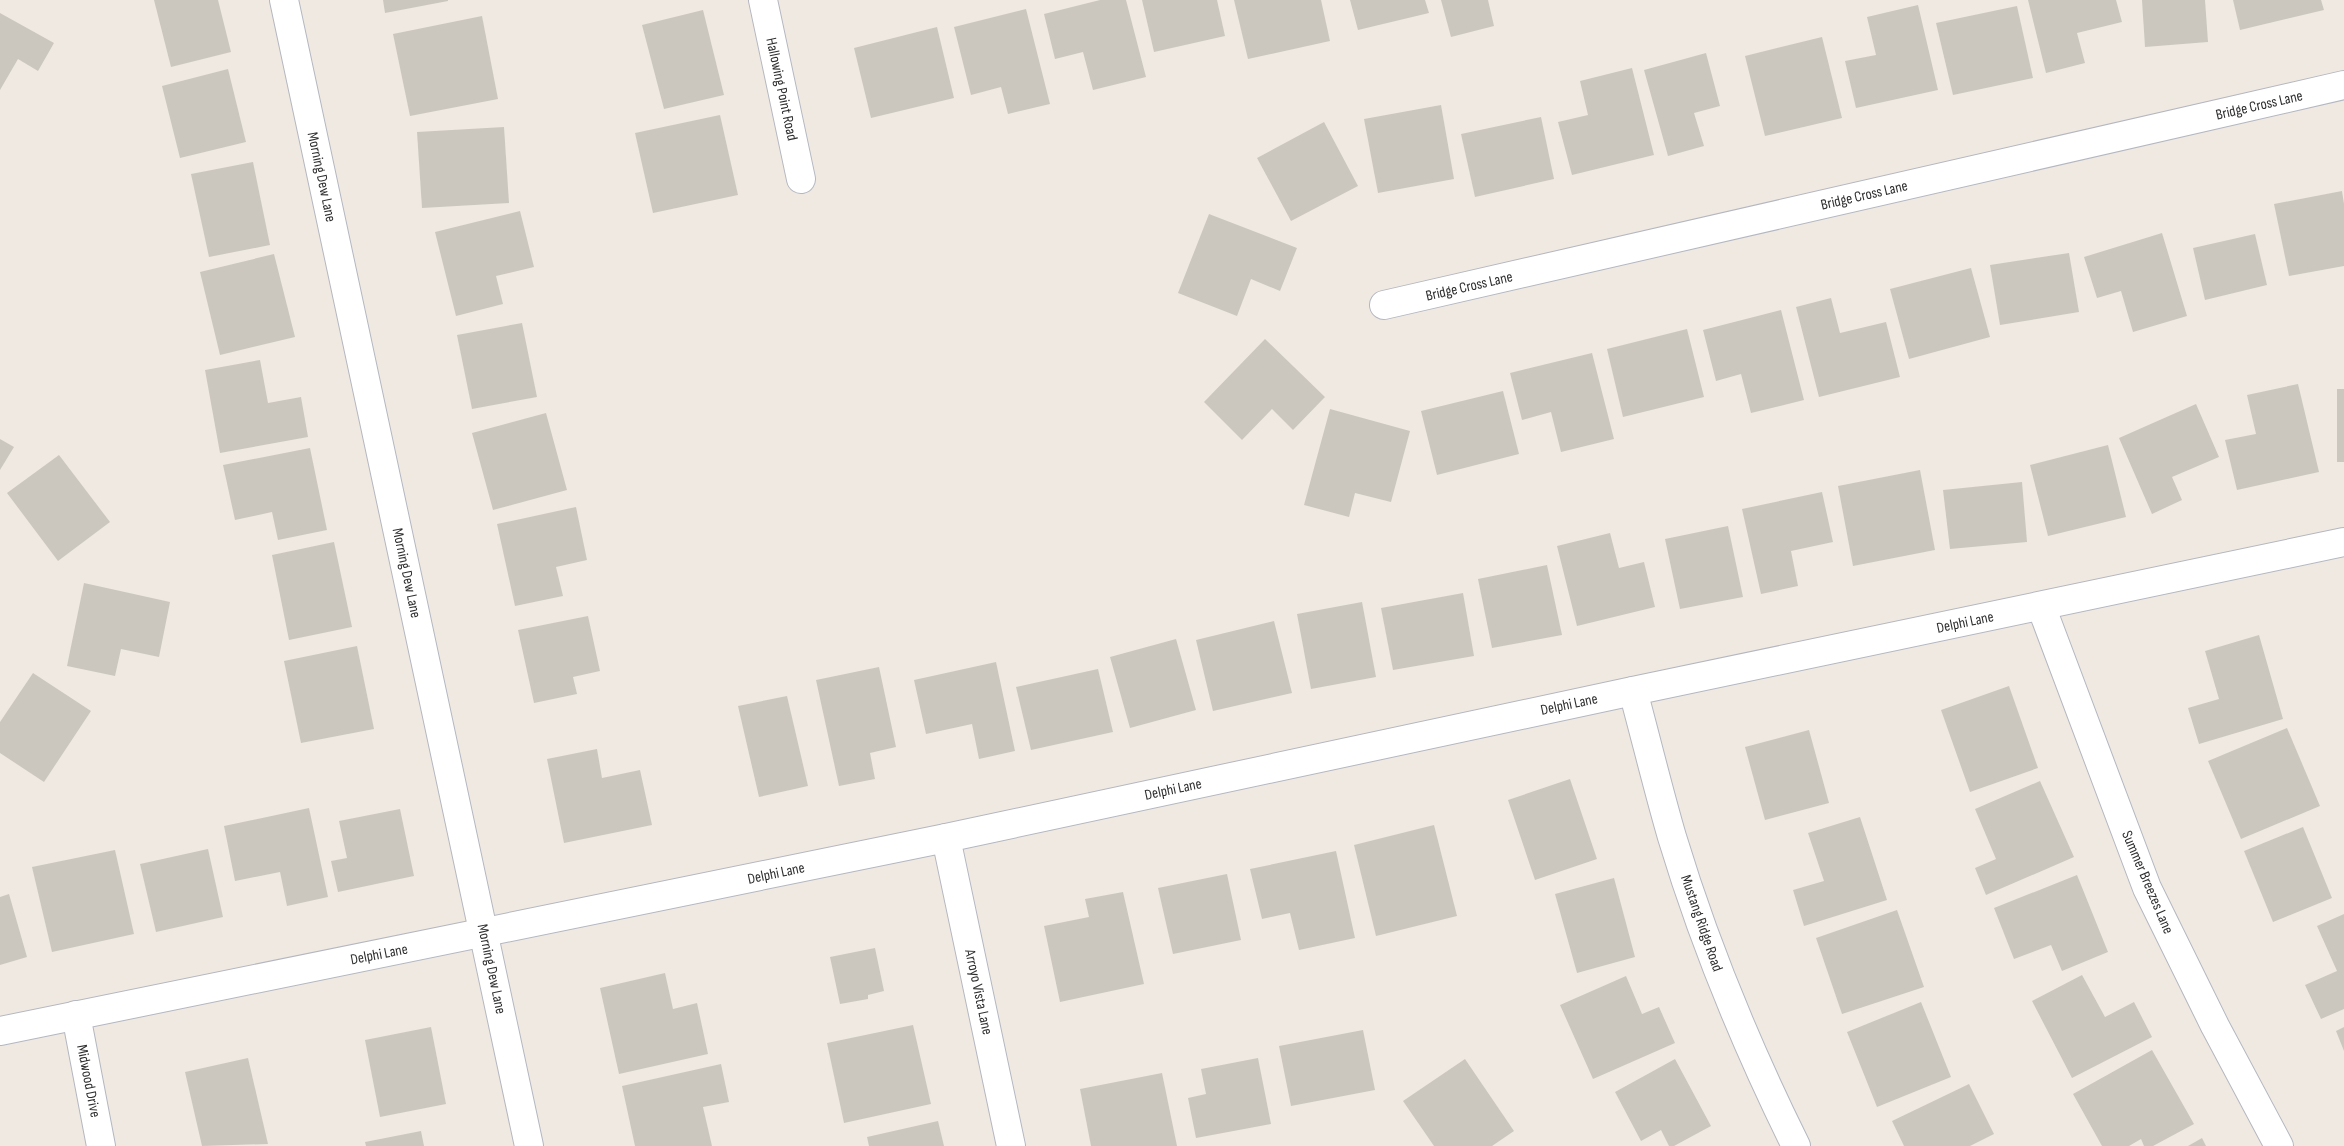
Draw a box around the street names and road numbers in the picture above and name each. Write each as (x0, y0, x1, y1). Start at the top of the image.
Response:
street label: Hallowing Point Road (761, 36, 802, 142)
street label: Bridge Cross Lane (2214, 86, 2304, 125)
street label: Morning Dew Lane (303, 130, 340, 224)
street label: Bridge Cross Lane (1819, 176, 1909, 215)
street label: Bridge Cross Lane (1424, 267, 1514, 306)
street label: Morning Dew Lane (388, 526, 425, 620)
street label: Delphi Lane (1935, 607, 1995, 638)
street label: Delphi Lane (1539, 689, 1599, 720)
street label: Delphi Lane (1143, 774, 1203, 805)
street label: Summer Breezes Lane (2117, 828, 2178, 937)
street label: Delphi Lane (746, 858, 806, 889)
street label: Mustang Ridge Road (1676, 872, 1727, 974)
street label: Morning Dew Lane (473, 922, 510, 1016)
street label: Delphi Lane (349, 940, 409, 969)
street label: Arroyo Vista Lane (960, 947, 997, 1037)
street label: Midwood Drive (72, 1043, 105, 1119)

